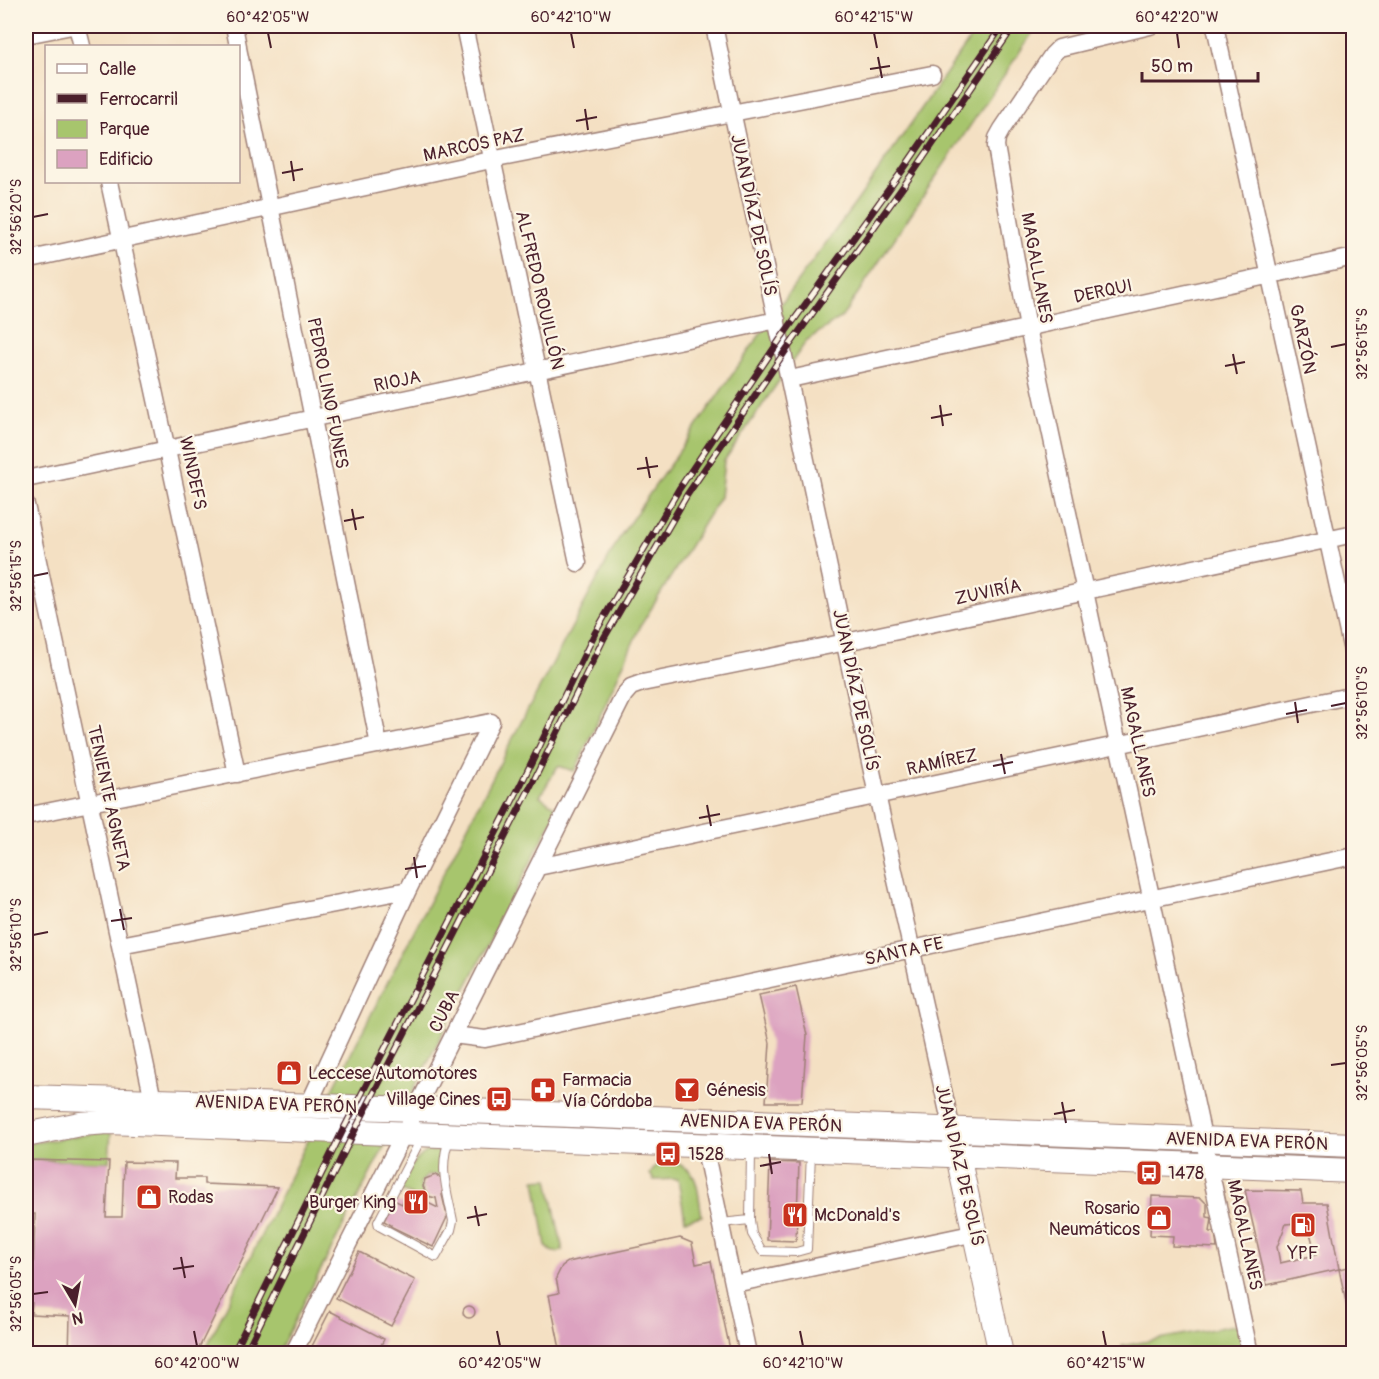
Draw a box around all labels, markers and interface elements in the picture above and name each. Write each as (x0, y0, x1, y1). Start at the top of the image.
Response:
text: 60°42'05"W (227, 8, 310, 27)
text: 60°42'10"W (531, 8, 611, 27)
text: 60°42'15"W (835, 8, 913, 27)
text: 60°42'20"W (1135, 8, 1219, 27)
legend (45, 45, 240, 183)
scale bar (1142, 45, 1258, 83)
text: 50 m (1151, 55, 1193, 78)
text: Calle (99, 58, 136, 81)
text: Ferrocarril (99, 88, 178, 111)
text: Parque (99, 118, 149, 141)
street label: MARCOS PAZ (421, 124, 527, 167)
street label: JUAN DÍAZ DE SOLÍS (725, 132, 782, 298)
text: Edificio (99, 148, 153, 171)
text: 32°56'20"S (7, 179, 26, 255)
street label: ALFREDO ROUILLÓN (510, 208, 570, 372)
street label: MAGALLANES (1015, 211, 1058, 325)
street label: DERQUI (1072, 274, 1134, 309)
street label: GARZÓN (1284, 302, 1322, 376)
text: 32°56'15"S (1353, 308, 1372, 380)
street label: PEDRO LINO FUNES (302, 315, 353, 471)
street label: RIOJA (372, 365, 423, 398)
street label: WINDEFS (174, 434, 212, 512)
text: 32°56'15"S (7, 540, 26, 612)
street label: ZUVIRÍA (953, 574, 1024, 611)
street label: JUAN DÍAZ DE SOLÍS (827, 607, 884, 773)
text: 32°56'10"S (1353, 666, 1372, 740)
street label: MAGALLANES (1115, 685, 1160, 799)
street label: TENIENTE AGNETA (82, 723, 135, 873)
street label: RAMÍREZ (904, 744, 980, 781)
text: 32°56'10"S (7, 898, 26, 972)
street label: SANTA FE (863, 932, 945, 971)
street label: CUBA (424, 986, 465, 1036)
text: 32°56'05"S (1353, 1025, 1372, 1101)
shop icon: Leccese Automotores (274, 1058, 304, 1088)
place label: Leccese Automotores (308, 1062, 477, 1085)
place label: Farmacia Vía Córdoba (562, 1069, 652, 1113)
pharmacy icon: Farmacia Vía Córdoba (528, 1075, 558, 1105)
bar icon: Génesis (672, 1075, 702, 1105)
place label: Génesis (706, 1079, 766, 1102)
street label: JUAN DÍAZ DE SOLÍS (930, 1082, 989, 1248)
bus stop icon: Village Cines (484, 1084, 514, 1114)
place label: Village Cines (386, 1088, 480, 1111)
street label: AVENIDA EVA PERÓN (194, 1089, 358, 1119)
street label: AVENIDA EVA PERÓN (679, 1108, 843, 1138)
street label: AVENIDA EVA PERÓN (1165, 1126, 1329, 1156)
bus stop icon: 1528 (653, 1139, 683, 1169)
place label: 1528 (688, 1143, 724, 1166)
bus stop icon: 1478 (1134, 1158, 1164, 1188)
place label: 1478 (1168, 1162, 1204, 1185)
street label: MAGALLANES (1222, 1178, 1267, 1292)
shop icon: Rodas (134, 1182, 164, 1212)
place label: Rodas (168, 1186, 213, 1209)
restaurant icon: Burger King (401, 1187, 431, 1217)
place label: Burger King (309, 1191, 396, 1214)
place label: Rosario Neumáticos (1049, 1197, 1140, 1241)
restaurant icon: McDonald's (780, 1200, 810, 1230)
shop icon: Rosario Neumáticos (1144, 1203, 1174, 1233)
place label: McDonald's (814, 1204, 900, 1227)
fuel station icon: YPF (1288, 1210, 1318, 1240)
place label: YPF (1286, 1242, 1319, 1265)
text: 32°56'05"S (7, 1256, 26, 1332)
north arrow (45, 1274, 105, 1334)
text: N (70, 1307, 84, 1329)
text: 60°42'00"W (155, 1354, 240, 1373)
text: 60°42'05"W (459, 1354, 542, 1373)
text: 60°42'10"W (763, 1354, 843, 1373)
text: 60°42'15"W (1067, 1354, 1145, 1373)

